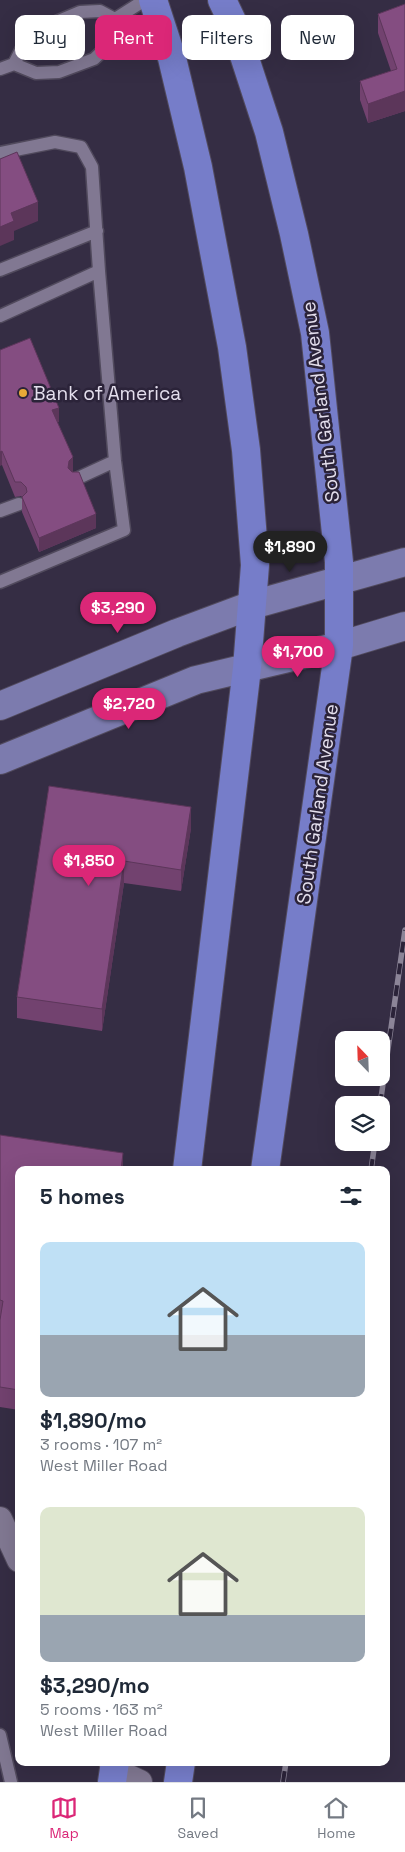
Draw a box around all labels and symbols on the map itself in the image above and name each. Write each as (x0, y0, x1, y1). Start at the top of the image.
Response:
street label: South Garland Avenue (296, 300, 345, 504)
place label: Bank of America (33, 381, 181, 406)
marker: Bank of America (17, 387, 29, 399)
pin: $1,890 (249, 530, 331, 573)
pin: $3,290 (77, 592, 159, 634)
pin: $1,700 (257, 636, 339, 678)
pin: $2,720 (88, 688, 170, 730)
street label: South Garland Avenue (291, 702, 344, 906)
pin: $1,850 (48, 844, 130, 887)
north arrow (335, 1031, 390, 1086)

